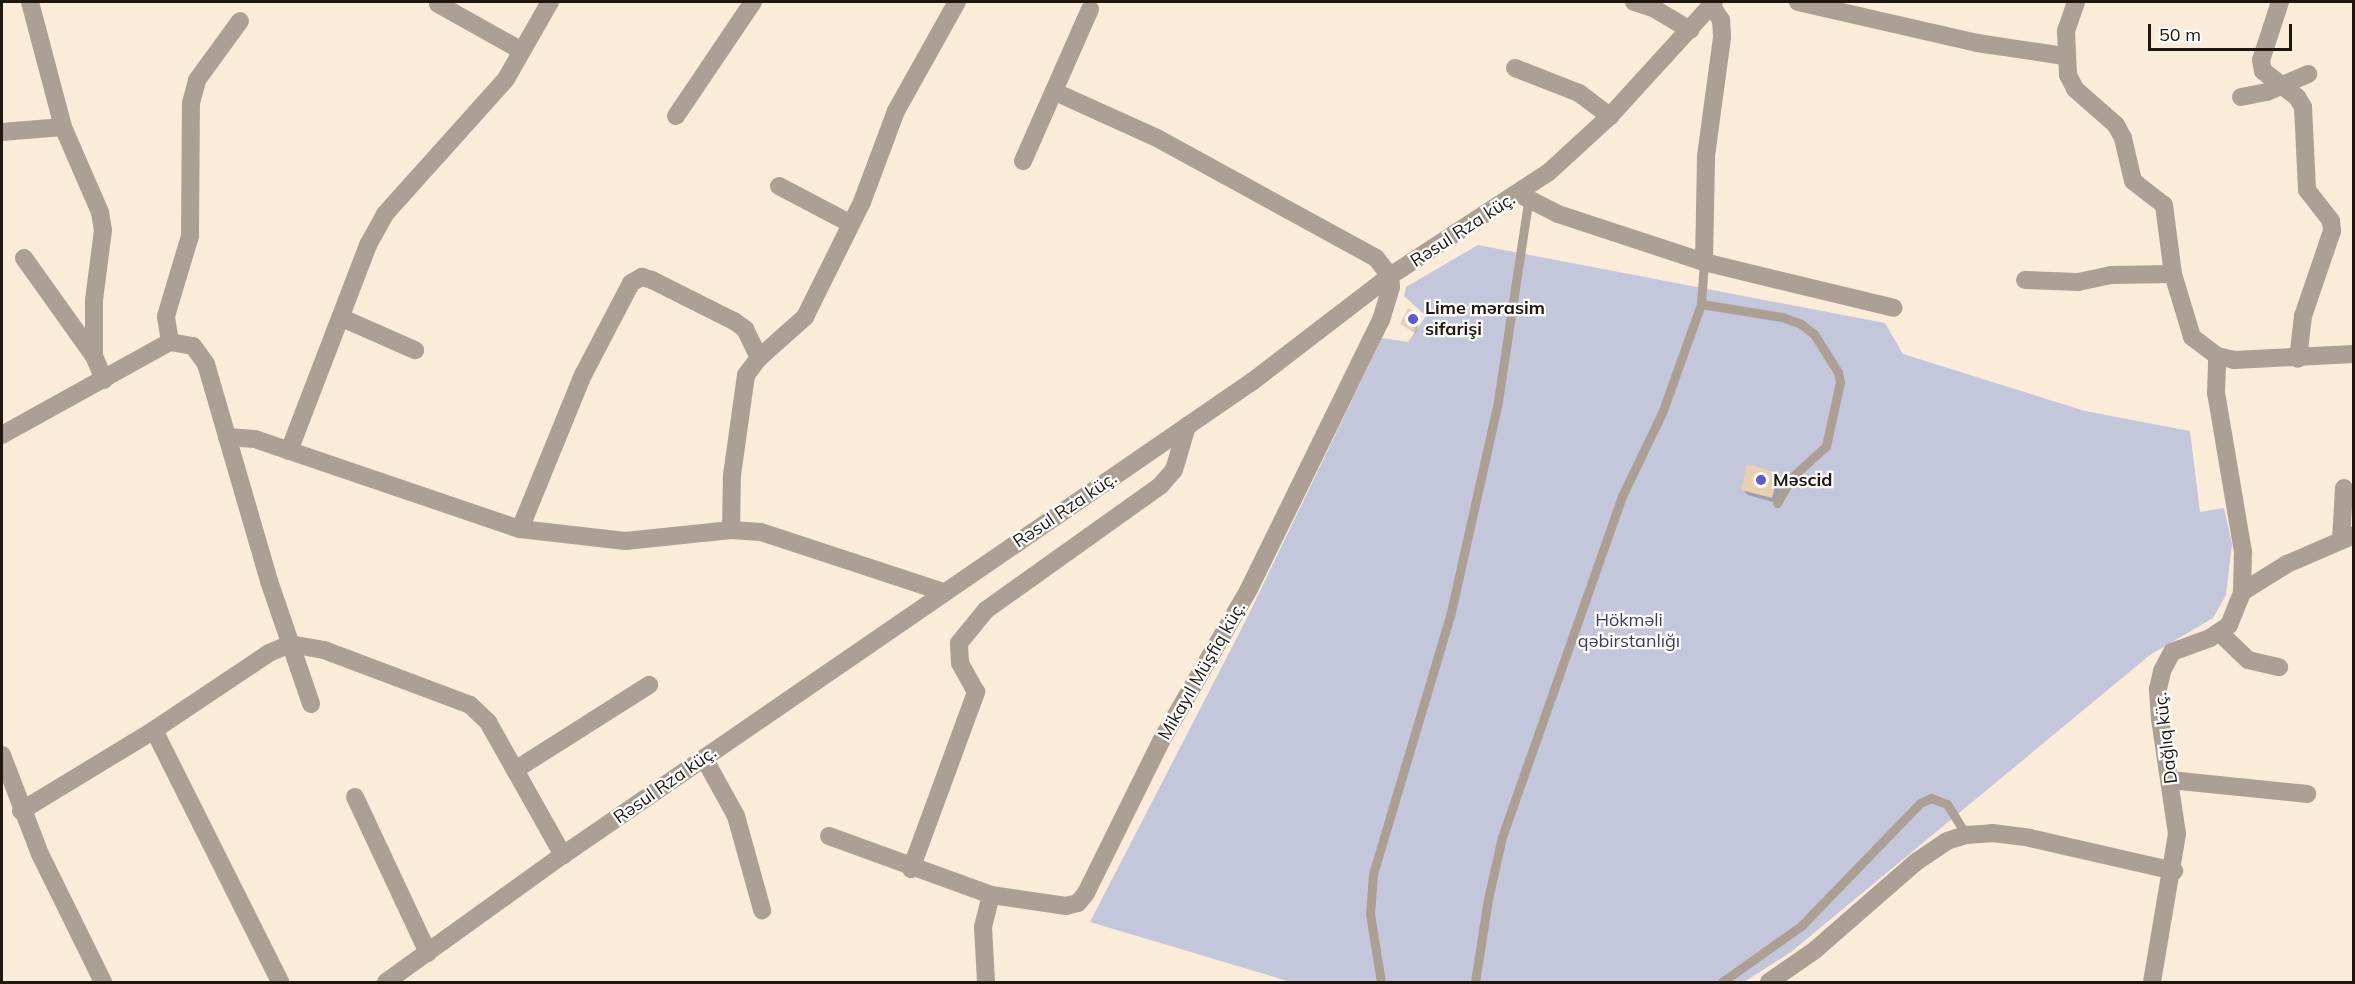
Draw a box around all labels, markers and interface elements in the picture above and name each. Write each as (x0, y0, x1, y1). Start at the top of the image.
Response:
scale bar (2151, 12, 2295, 50)
text: 50 m (2159, 23, 2201, 46)
street label: Rəsul Rza küç. (1407, 188, 1519, 272)
place label: Lime mərasim sifarişi (1425, 298, 1545, 340)
marker: Lime mərasim sifarişi (1406, 312, 1420, 326)
street label: Rəsul Rza küç. (1009, 467, 1121, 553)
place label: Məscid (1773, 469, 1832, 491)
marker: Məscid (1754, 473, 1768, 487)
street label: Mikayıl Müşfiq küç. (1154, 598, 1250, 744)
park label: Hökməli qəbirstanlığı (1578, 610, 1680, 652)
street label: Dağlıq küç. (2150, 691, 2182, 785)
street label: Rəsul Rza küç. (610, 742, 720, 828)

